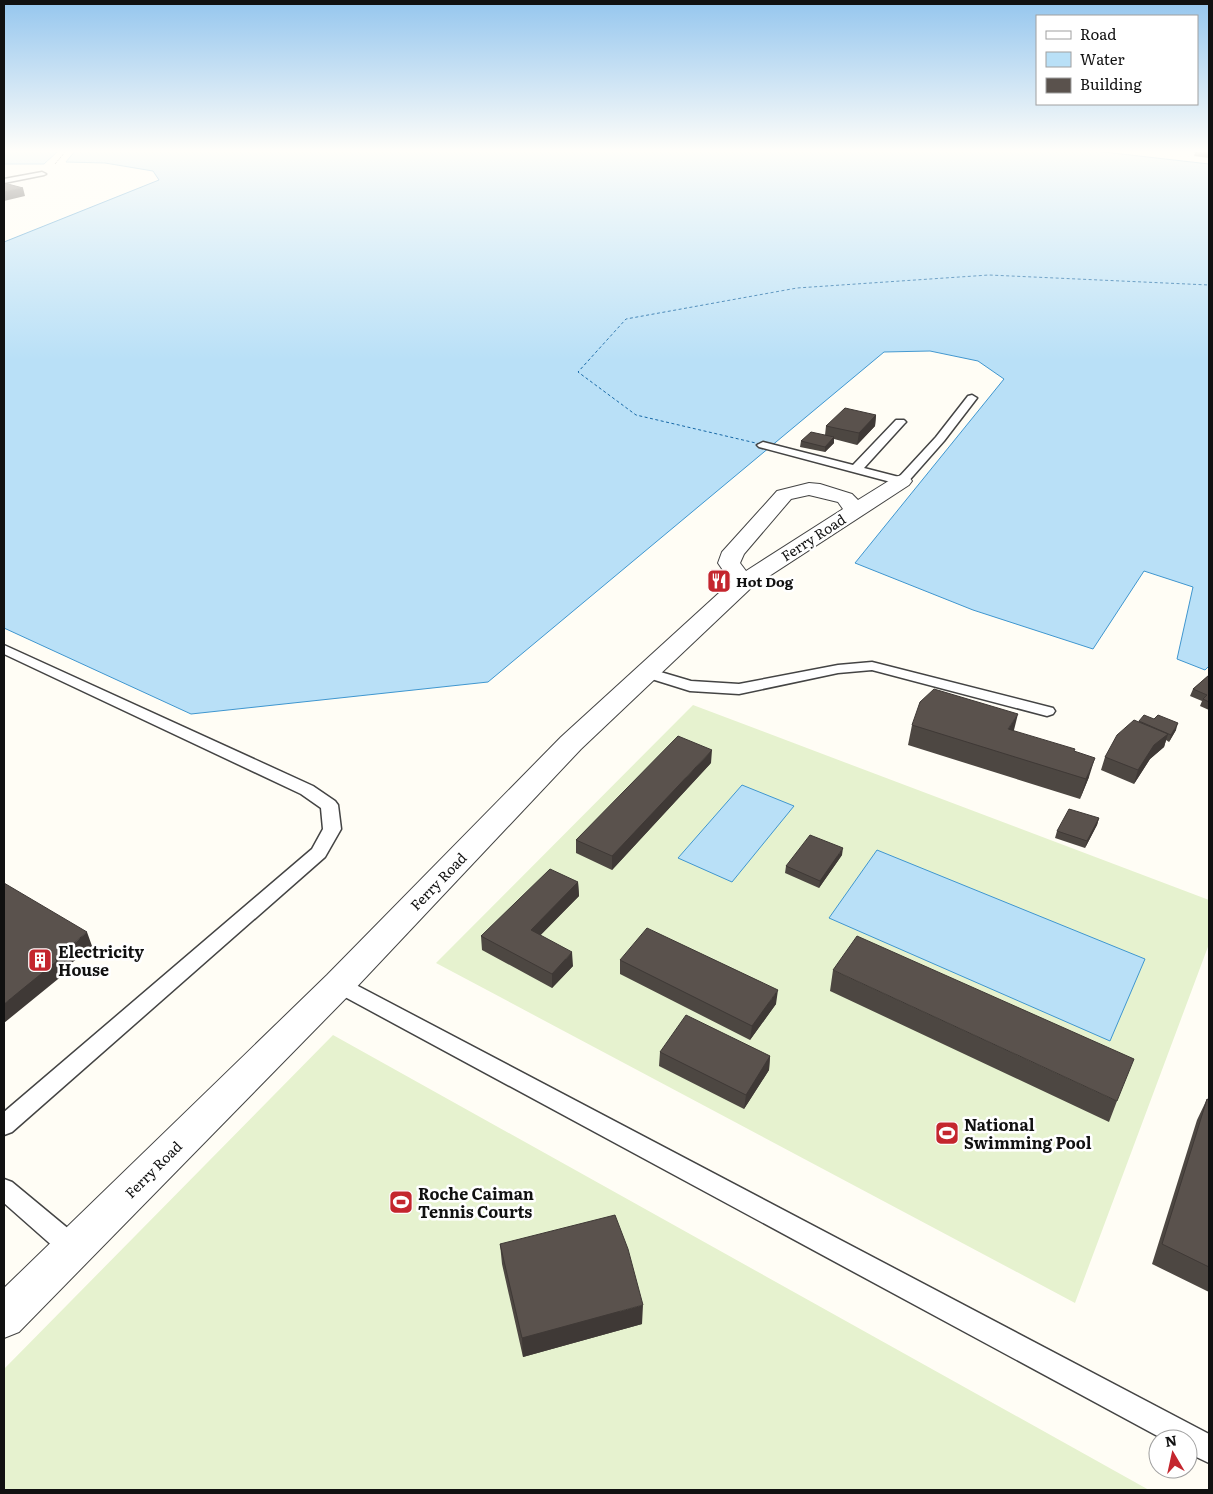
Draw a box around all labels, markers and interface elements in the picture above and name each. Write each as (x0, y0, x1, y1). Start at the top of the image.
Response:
legend (1036, 15, 1198, 105)
text: Road (1080, 22, 1116, 45)
text: Water (1080, 47, 1125, 70)
text: Building (1080, 72, 1142, 95)
street label: Ferry Road (777, 508, 850, 565)
restaurant icon: Hot Dog (706, 568, 732, 594)
place label: Hot Dog (736, 571, 794, 591)
street label: Ferry Road (405, 847, 471, 914)
place label: Electricity House (58, 939, 144, 981)
building icon: Electricity House (27, 947, 53, 973)
place label: National Swimming Pool (964, 1112, 1092, 1154)
sports icon: National Swimming Pool (934, 1120, 960, 1146)
street label: Ferry Road (120, 1136, 186, 1202)
place label: Roche Caiman Tennis Courts (418, 1181, 534, 1223)
sports icon: Roche Caiman Tennis Courts (388, 1189, 414, 1215)
north arrow (1148, 1429, 1198, 1479)
text: N (1163, 1429, 1178, 1451)

